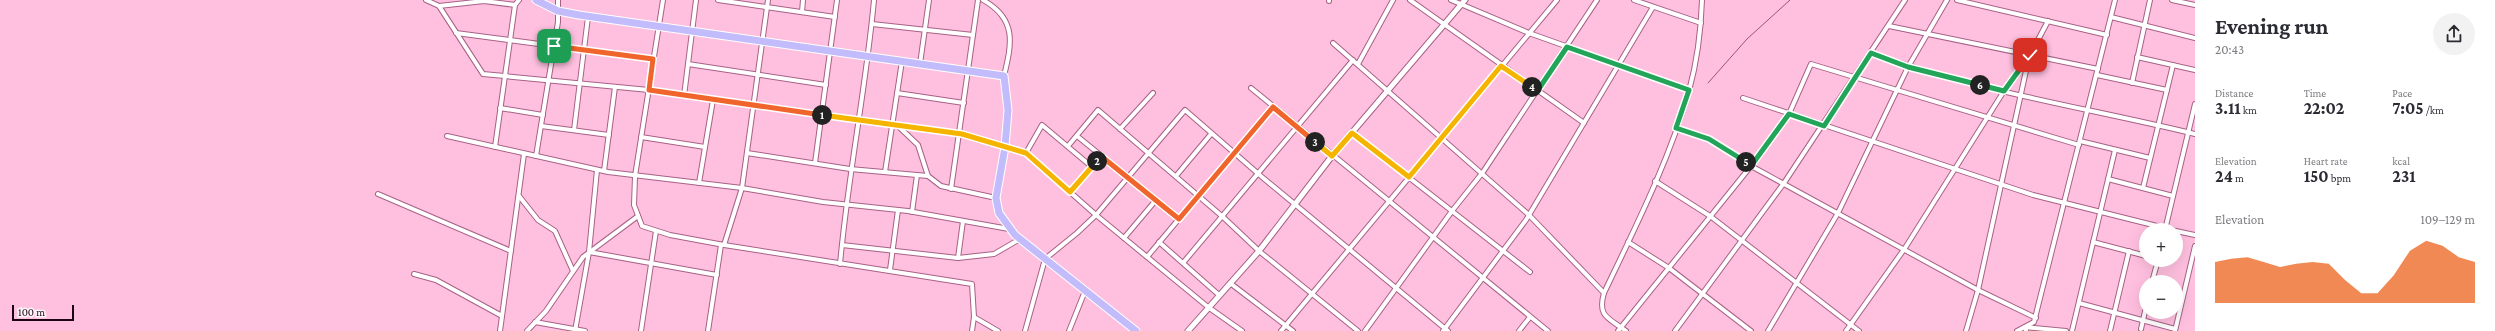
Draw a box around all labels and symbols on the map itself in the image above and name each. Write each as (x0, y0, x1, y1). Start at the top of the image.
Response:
pin (537, 29, 571, 63)
pin (2013, 38, 2047, 72)
pin: 6 (1970, 75, 1990, 95)
pin: 4 (1522, 77, 1542, 97)
pin: 1 (812, 105, 832, 125)
pin: 3 (1305, 132, 1325, 152)
pin: 2 (1087, 151, 1107, 171)
pin: 5 (1736, 152, 1756, 172)
scale bar (12, 303, 74, 322)

